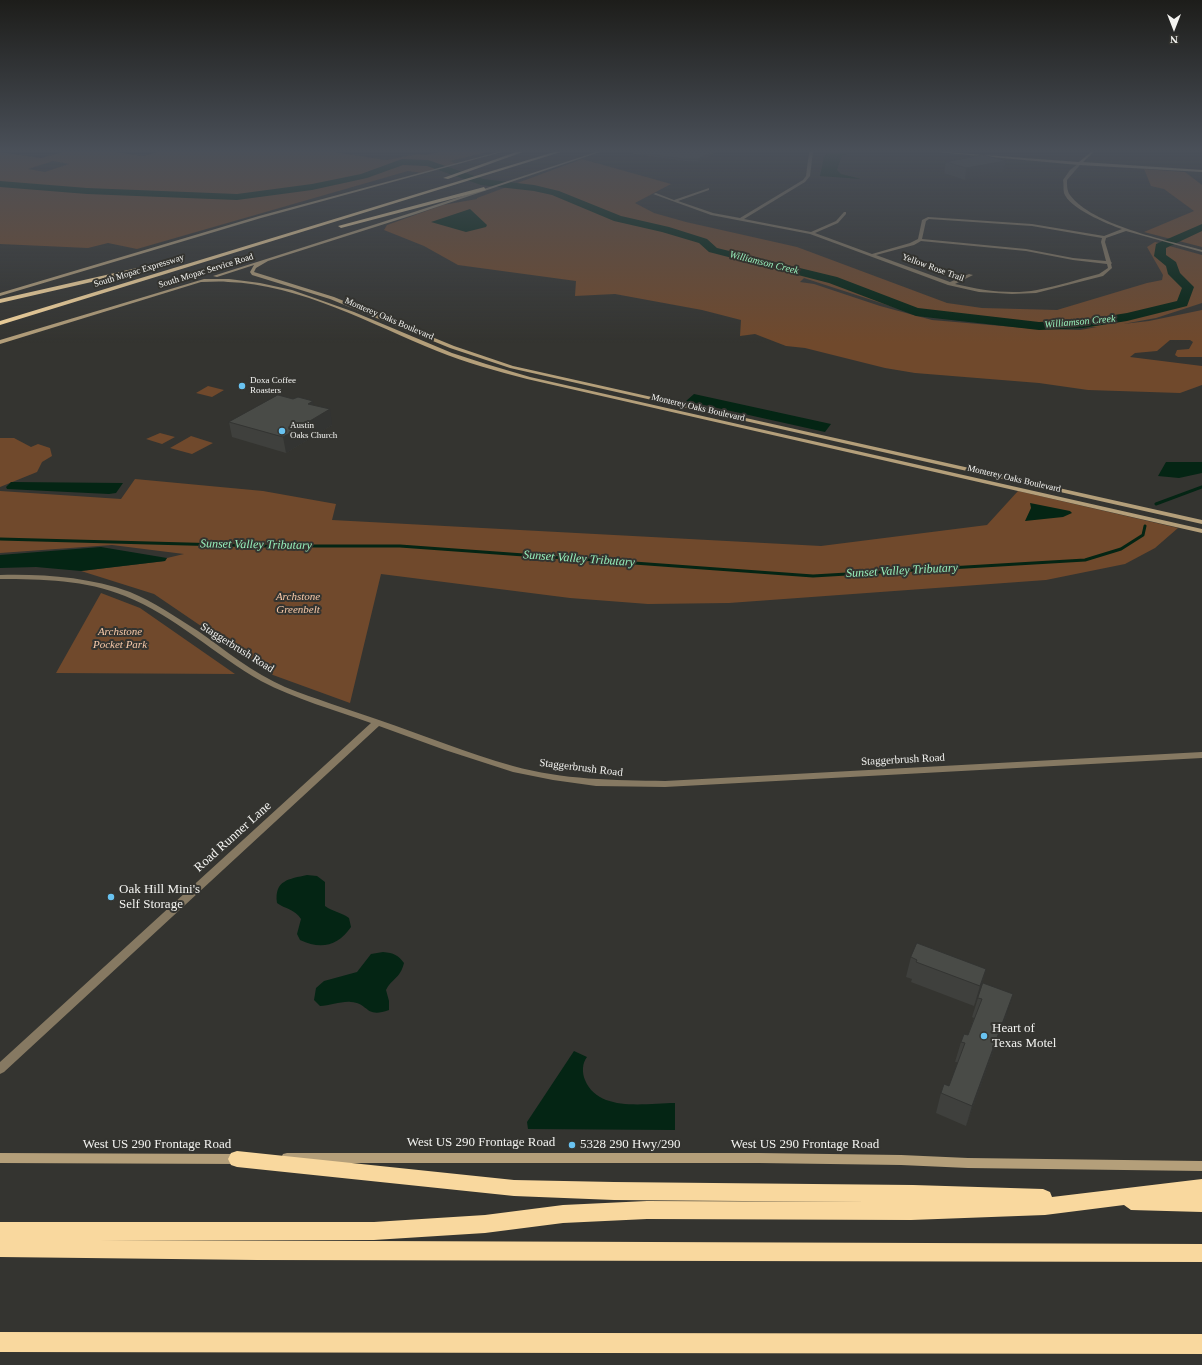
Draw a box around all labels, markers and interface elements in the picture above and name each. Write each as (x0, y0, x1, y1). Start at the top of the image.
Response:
north arrow (1154, 8, 1194, 48)
text: N (1170, 34, 1178, 46)
water label: Williamson Creek (728, 249, 800, 277)
street label: South Mopac Service Road (157, 251, 255, 291)
street label: South Mopac Expressway (92, 252, 186, 290)
street label: Yellow Rose Trail (900, 252, 966, 284)
street label: Monterey Oaks Boulevard (343, 295, 435, 343)
water label: Williamson Creek (1044, 313, 1116, 331)
place label: Doxa Coffee Roasters (250, 376, 296, 397)
marker: Doxa Coffee Roasters (237, 381, 247, 391)
street label: Monterey Oaks Boulevard (650, 392, 746, 424)
place label: Austin Oaks Church (290, 421, 337, 442)
marker: Austin Oaks Church (277, 426, 287, 436)
street label: Monterey Oaks Boulevard (966, 463, 1062, 495)
water label: Sunset Valley Tributary (200, 537, 312, 553)
water label: Sunset Valley Tributary (523, 548, 635, 570)
water label: Sunset Valley Tributary (846, 561, 958, 581)
park label: Archstone Greenbelt (276, 590, 320, 616)
street label: Staggerbrush Road (198, 620, 276, 676)
park label: Archstone Pocket Park (93, 625, 147, 651)
street label: Staggerbrush Road (861, 751, 945, 769)
street label: Staggerbrush Road (539, 756, 623, 780)
street label: Road Runner Lane (191, 798, 275, 876)
place label: Oak Hill Mini's Self Storage (119, 882, 200, 913)
marker: Oak Hill Mini's Self Storage (106, 892, 116, 902)
place label: Heart of Texas Motel (992, 1021, 1056, 1052)
marker: Heart of Texas Motel (979, 1031, 989, 1041)
street label: West US 290 Frontage Road (407, 1135, 555, 1151)
street label: West US 290 Frontage Road (83, 1137, 231, 1153)
place label: 5328 290 Hwy/290 (580, 1137, 680, 1153)
street label: West US 290 Frontage Road (731, 1137, 879, 1153)
marker: 5328 290 Hwy/290 (567, 1140, 577, 1150)

